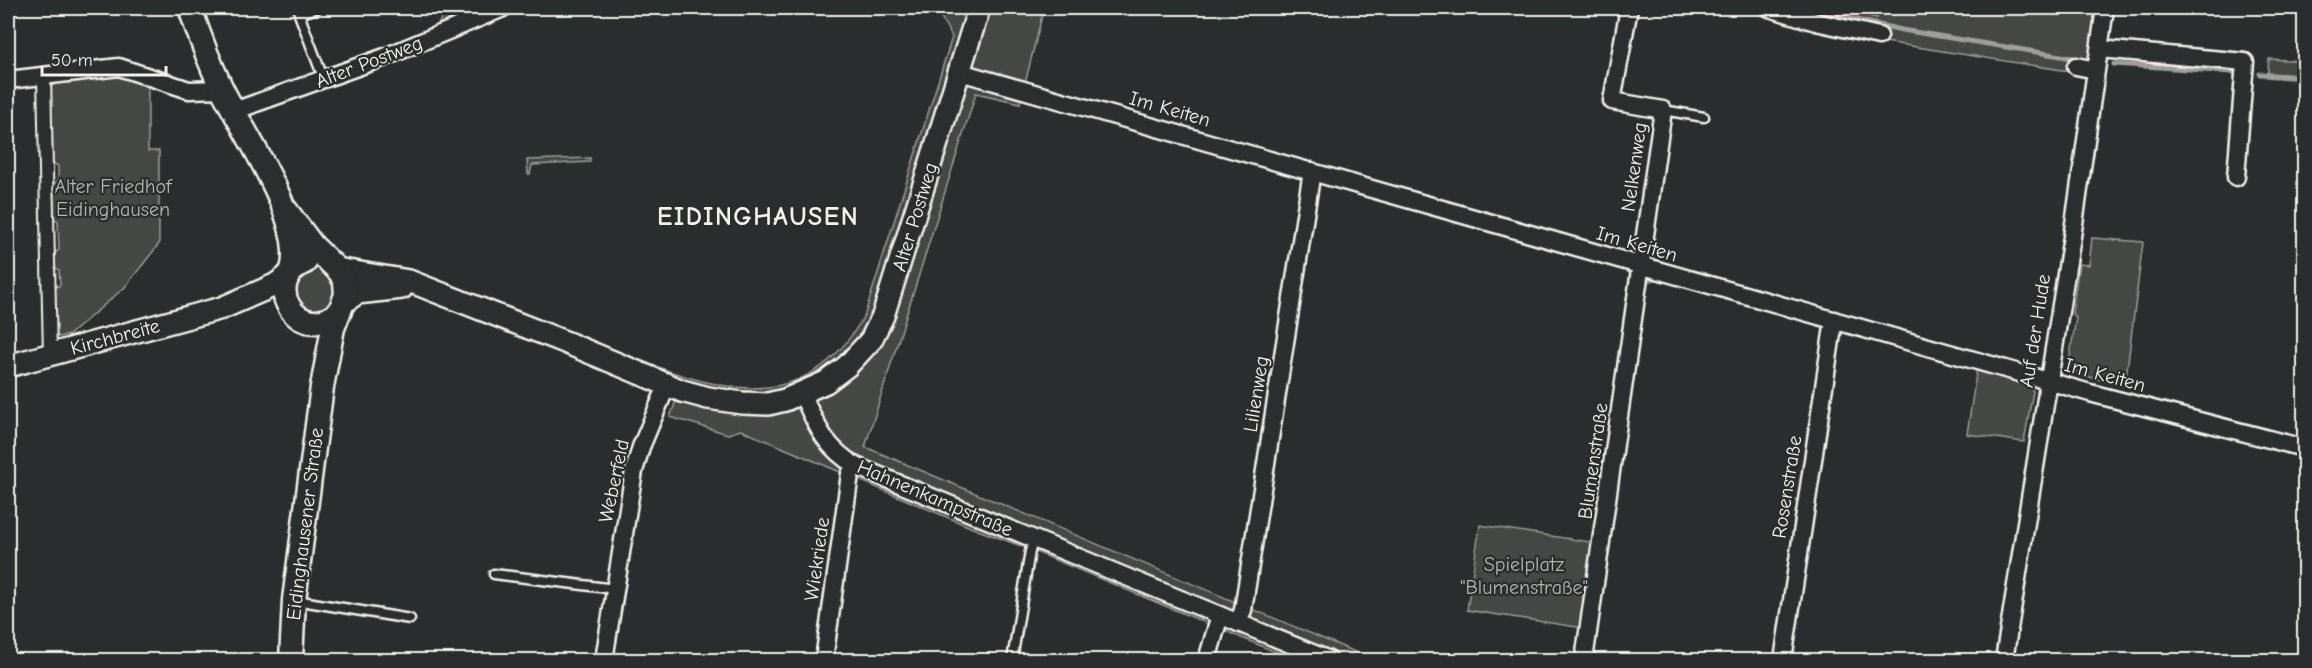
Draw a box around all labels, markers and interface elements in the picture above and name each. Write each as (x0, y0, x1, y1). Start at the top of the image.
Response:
street label: Alter Postweg (312, 31, 426, 93)
scale bar (42, 39, 166, 77)
text: 50 m (51, 50, 93, 71)
street label: Im Keiten (1127, 87, 1213, 131)
street label: Nelkenweg (1616, 121, 1652, 213)
street label: Alter Postweg (888, 160, 942, 274)
park label: Alter Friedhof Eidinghausen (54, 175, 173, 221)
district label: EIDINGHAUSEN (657, 202, 859, 232)
street label: Im Keiten (1594, 222, 1680, 266)
street label: Auf der Hude (2015, 273, 2055, 389)
street label: Kirchbreite (68, 314, 162, 360)
street label: Im Keiten (2062, 353, 2148, 397)
street label: Lilienweg (1239, 354, 1273, 434)
street label: Blumenstraße (1573, 401, 1613, 521)
street label: Eidinghausener Straße (282, 426, 328, 622)
street label: Rosenstraße (1768, 434, 1806, 540)
street label: Weberfeld (594, 437, 634, 525)
street label: Hahnenkampstraße (854, 455, 1016, 541)
street label: Wiekriede (800, 515, 834, 603)
park label: Spielplatz "Blumenstraße" (1460, 553, 1588, 599)

